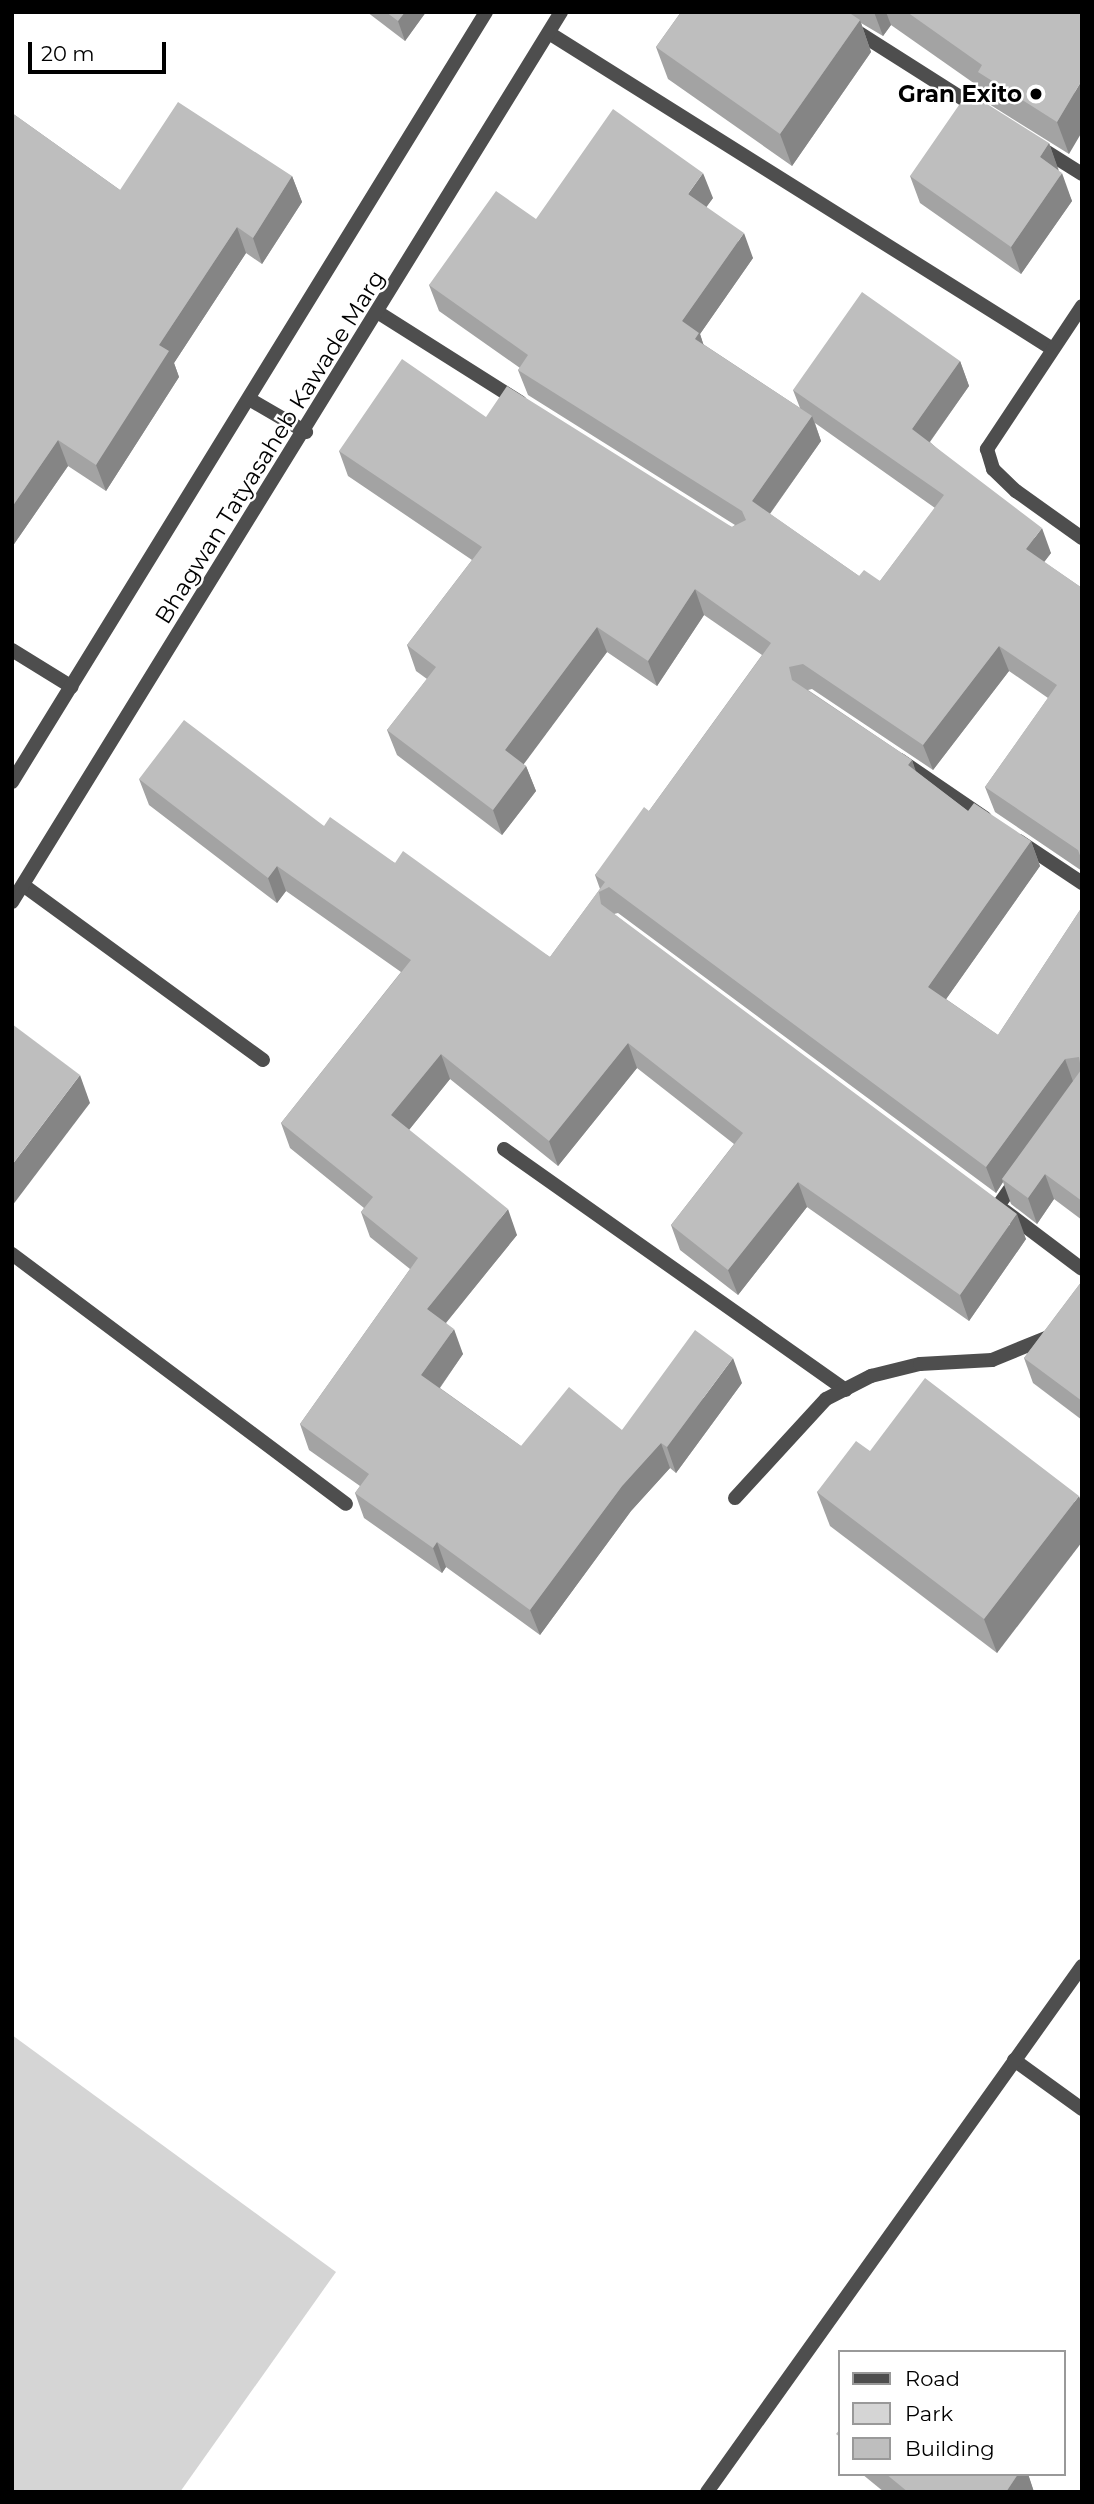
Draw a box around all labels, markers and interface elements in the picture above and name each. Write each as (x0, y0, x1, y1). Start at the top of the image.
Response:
scale bar (32, 28, 170, 72)
text: 20 m (41, 41, 95, 66)
place label: Gran Exito (898, 80, 1022, 108)
marker: Gran Exito (1028, 86, 1044, 102)
street label: Bhagwan Tatyasaheb Kawade Marg (149, 265, 391, 629)
legend (838, 2350, 1066, 2476)
text: Road (905, 2366, 960, 2391)
text: Park (905, 2401, 953, 2426)
text: Building (905, 2436, 995, 2461)

